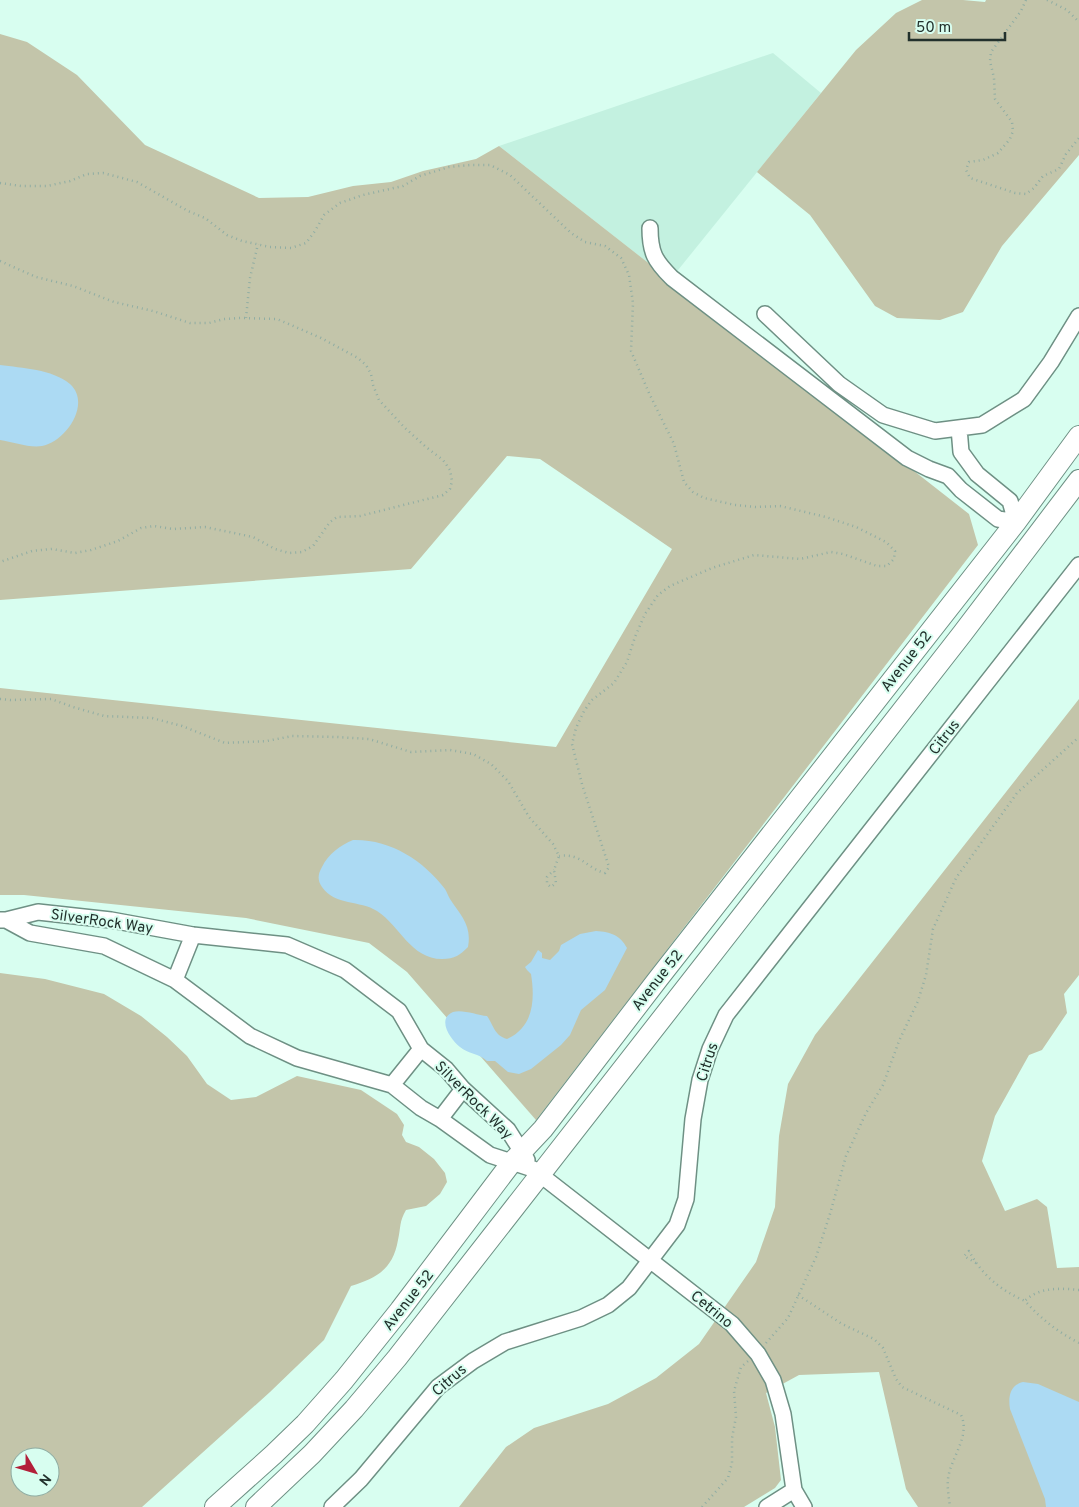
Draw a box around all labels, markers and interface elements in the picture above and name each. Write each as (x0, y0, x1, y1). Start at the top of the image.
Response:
scale bar (909, 10, 1005, 42)
text: 50 m (916, 19, 951, 38)
street label: Avenue 52 (878, 628, 937, 696)
street label: Citrus (925, 716, 965, 759)
street label: SilverRock Way (49, 906, 154, 939)
street label: Avenue 52 (629, 947, 688, 1015)
street label: Citrus (693, 1041, 724, 1084)
street label: SilverRock Way (430, 1058, 516, 1144)
street label: Avenue 52 (380, 1267, 439, 1335)
street label: Cetrino (686, 1287, 736, 1333)
street label: Citrus (429, 1361, 471, 1401)
north arrow (10, 1447, 60, 1497)
text: N (34, 1470, 54, 1488)

